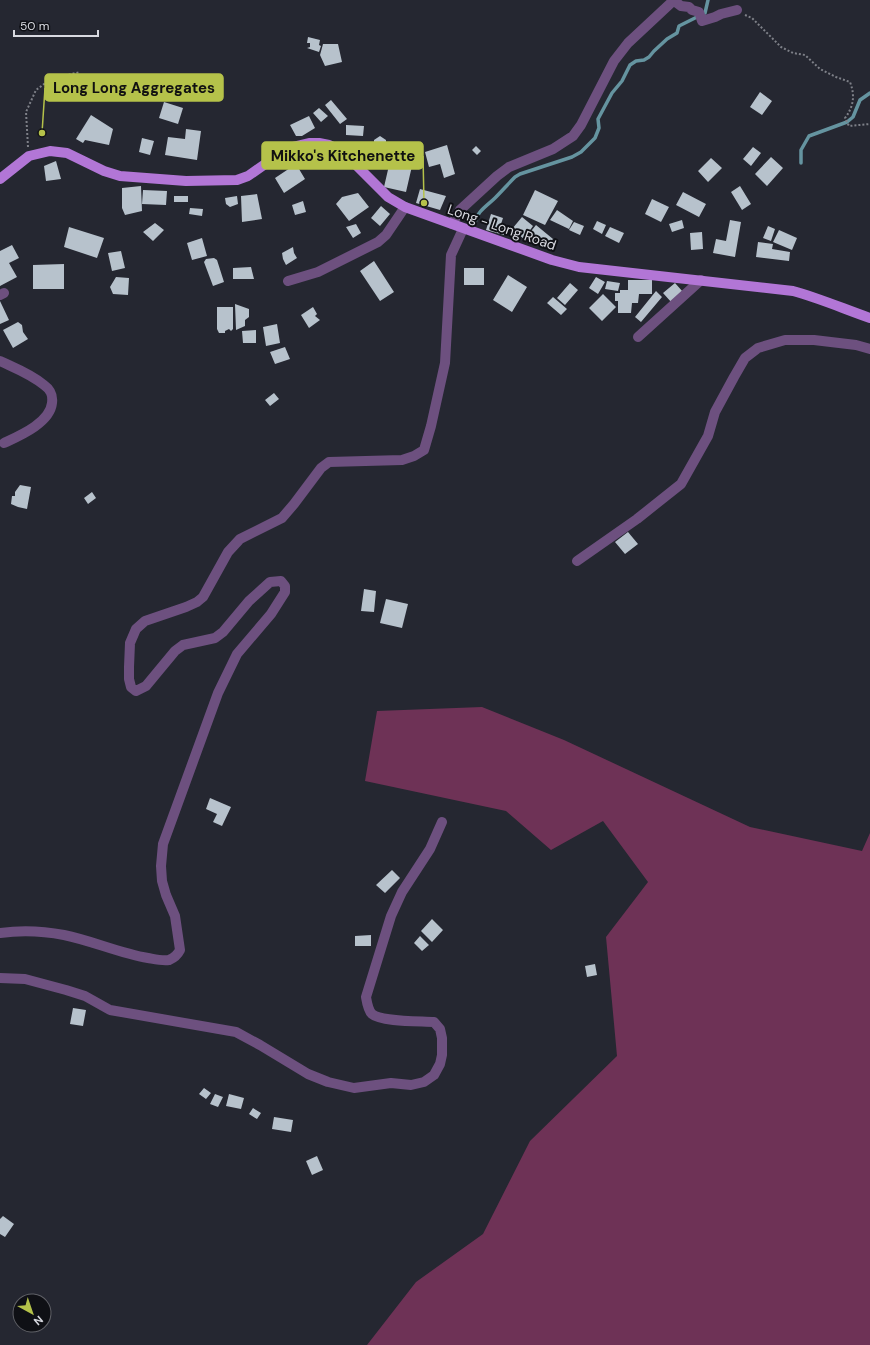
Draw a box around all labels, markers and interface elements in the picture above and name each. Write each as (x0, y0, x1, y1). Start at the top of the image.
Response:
scale bar (14, 12, 98, 38)
text: 50 m (20, 18, 49, 34)
callout: Long Long Aggregates (45, 74, 223, 101)
text: Long Long Aggregates (53, 78, 215, 98)
callout: Mikko's Kitchenette (262, 142, 423, 169)
text: Mikko's Kitchenette (271, 146, 415, 166)
street label: Long - Long Road (445, 200, 559, 254)
north arrow (12, 1293, 52, 1333)
text: N (31, 1313, 46, 1329)

